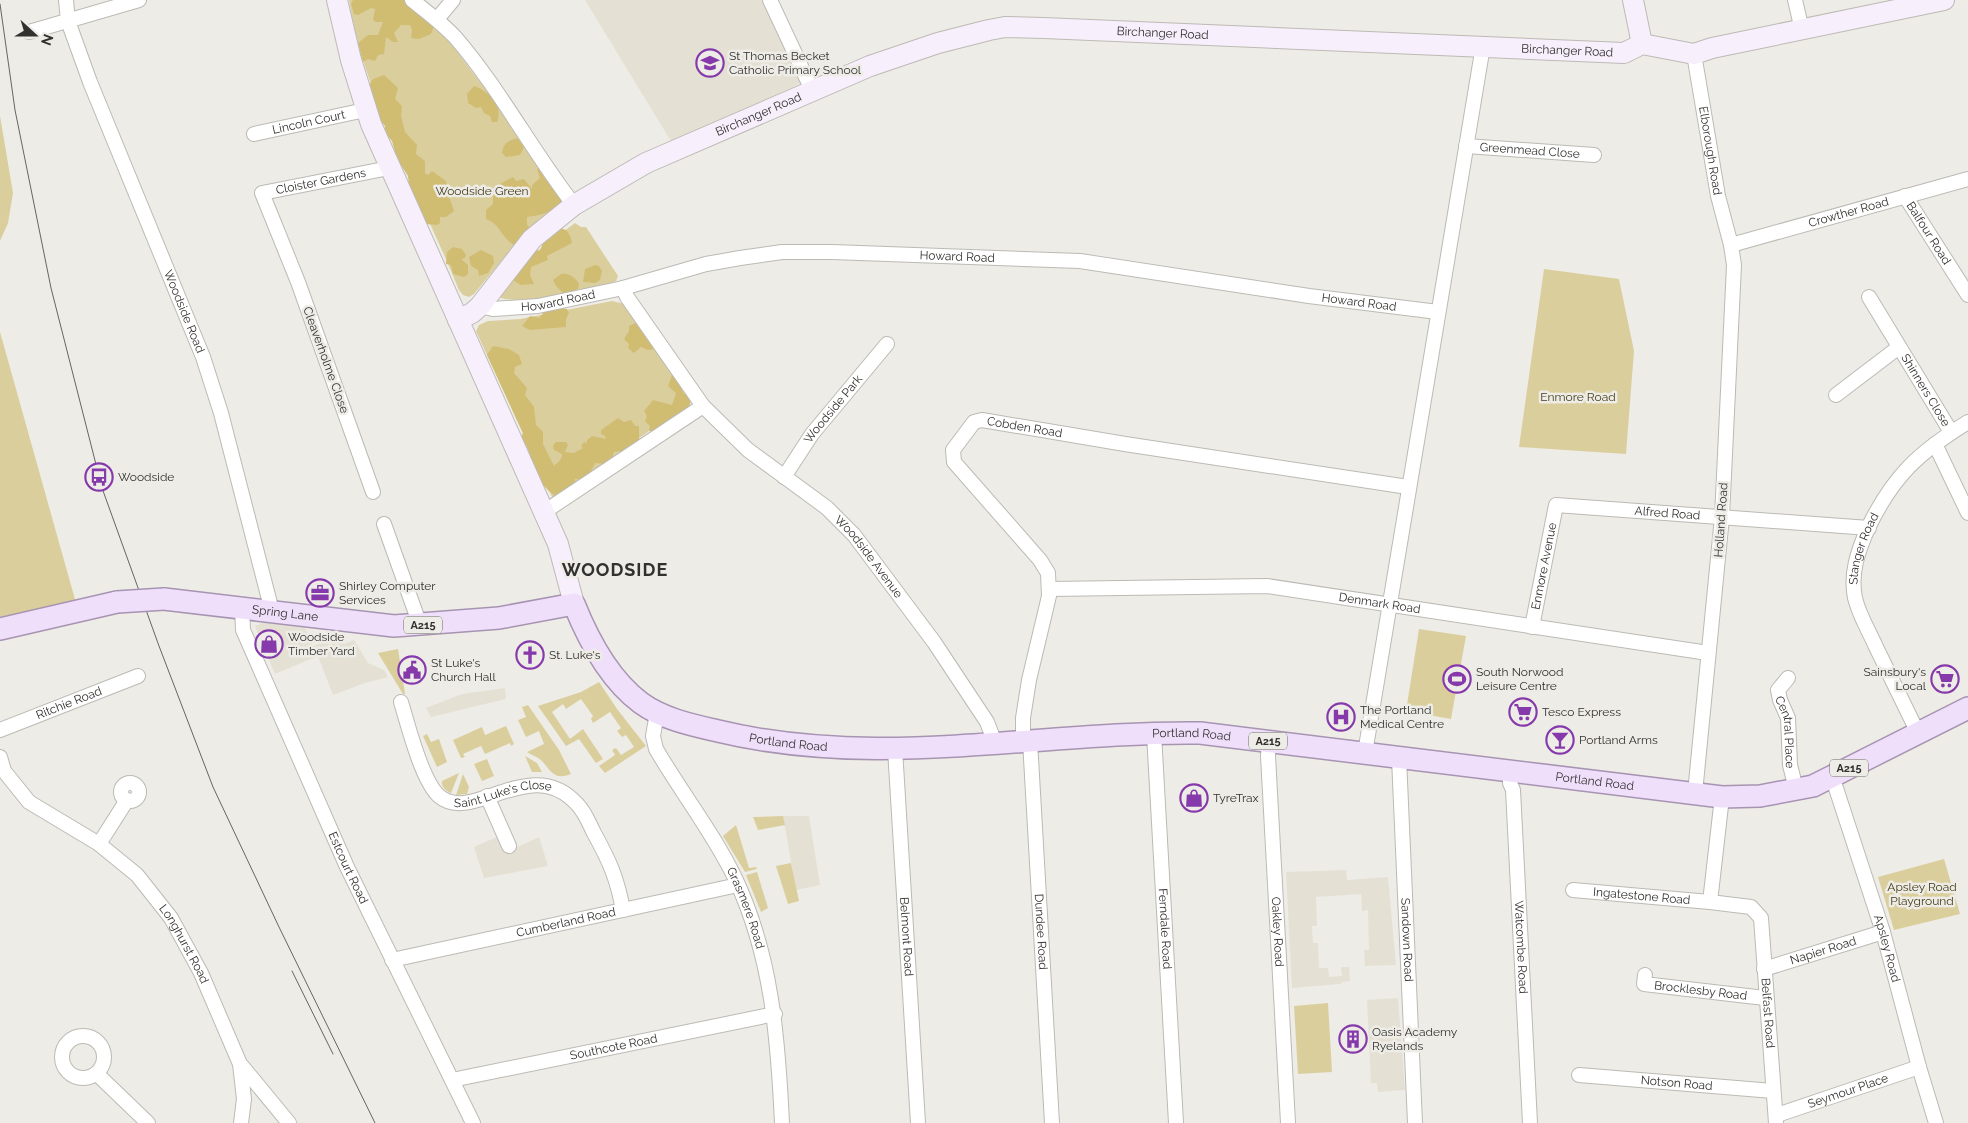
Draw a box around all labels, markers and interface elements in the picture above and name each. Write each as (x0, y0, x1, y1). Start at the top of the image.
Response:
north arrow (10, 10, 60, 60)
street label: Birchanger Road (1116, 24, 1209, 42)
text: N (38, 32, 57, 48)
street label: Birchanger Road (1521, 42, 1614, 60)
school or university icon: St Thomas Becket Catholic Primary School (695, 48, 725, 78)
place label: St Thomas Becket Catholic Primary School (729, 49, 862, 77)
street label: Birchanger Road (713, 90, 803, 139)
street label: Elborough Road (1696, 105, 1725, 196)
street label: Lincoln Court (271, 107, 347, 137)
street label: Greenmead Close (1479, 140, 1580, 161)
street label: Cloister Gardens (275, 166, 367, 197)
park label: Woodside Green (435, 184, 529, 198)
street label: Crowther Road (1807, 194, 1890, 230)
street label: Balfour Road (1903, 199, 1954, 267)
street label: Howard Road (919, 248, 995, 265)
street label: Woodside Road (161, 268, 208, 355)
street label: Howard Road (521, 287, 596, 314)
street label: Howard Road (1321, 291, 1397, 314)
street label: Cleaverholme Close (300, 305, 352, 415)
street label: Shinners Close (1898, 351, 1953, 429)
street label: Woodside Park (801, 372, 866, 446)
park label: Enmore Road (1540, 390, 1616, 404)
street label: Cobden Road (986, 414, 1063, 440)
bus stop icon: Woodside (84, 462, 114, 492)
place label: Woodside (118, 470, 174, 484)
street label: Holland Road (1711, 482, 1731, 558)
street label: Alfred Road (1634, 504, 1701, 523)
street label: Stanger Road (1846, 510, 1882, 585)
street label: Woodside Avenue (832, 513, 906, 601)
street label: Enmore Avenue (1529, 521, 1559, 611)
district label: WOODSIDE (562, 559, 668, 580)
office icon: Shirley Computer Services (305, 578, 335, 608)
place label: Shirley Computer Services (339, 579, 436, 607)
street label: Denmark Road (1338, 590, 1422, 616)
street label: Spring Lane (251, 602, 319, 624)
road number: A215 (404, 616, 442, 634)
shop icon: Woodside Timber Yard (254, 629, 284, 659)
place label: Woodside Timber Yard (288, 630, 355, 658)
church icon: St. Luke's (515, 640, 545, 670)
place label: St. Luke's (549, 648, 601, 662)
public building icon: St Luke's Church Hall (397, 655, 427, 685)
place label: St Luke's Church Hall (431, 656, 497, 684)
sports icon: South Norwood Leisure Centre (1442, 664, 1472, 694)
supermarket icon: Sainsbury's Local (1930, 664, 1960, 694)
place label: South Norwood Leisure Centre (1476, 665, 1563, 693)
place label: Sainsbury's Local (1863, 665, 1927, 693)
street label: Ritchie Road (34, 684, 104, 722)
street label: Central Place (1772, 694, 1797, 769)
supermarket icon: Tesco Express (1508, 697, 1538, 727)
hospital icon: The Portland Medical Centre (1326, 702, 1356, 732)
place label: The Portland Medical Centre (1360, 703, 1444, 731)
place label: Tesco Express (1542, 705, 1621, 719)
bar icon: Portland Arms (1545, 725, 1575, 755)
street label: Portland Road (1152, 726, 1232, 744)
street label: Portland Road (748, 731, 828, 754)
road number: A215 (1249, 732, 1287, 749)
place label: Portland Arms (1579, 733, 1658, 747)
road number: A215 (1830, 760, 1868, 776)
street label: Portland Road (1555, 770, 1635, 793)
street label: Saint Luke's Close (454, 778, 553, 810)
shop icon: TyreTrax (1179, 783, 1209, 813)
place label: TyreTrax (1213, 791, 1259, 805)
street label: Estcourt Road (325, 830, 371, 906)
street label: Grasmere Road (724, 865, 767, 950)
park label: Apsley Road Playground (1887, 880, 1957, 908)
street label: Ingatestone Road (1592, 885, 1691, 907)
street label: Ferndale Road (1156, 888, 1174, 970)
street label: Dundee Road (1032, 893, 1050, 970)
street label: Oakley Road (1269, 896, 1286, 967)
street label: Belmont Road (897, 897, 916, 977)
street label: Sandown Road (1398, 898, 1416, 982)
street label: Watcombe Road (1512, 900, 1530, 994)
street label: Longhurst Road (156, 902, 212, 986)
street label: Cumberland Road (515, 905, 617, 940)
street label: Apsley Road (1871, 913, 1903, 984)
street label: Napier Road (1788, 934, 1858, 967)
street label: Belfast Road (1758, 977, 1778, 1049)
street label: Brocklesby Road (1653, 978, 1748, 1003)
building icon: Oasis Academy Ryelands (1338, 1024, 1368, 1054)
place label: Oasis Academy Ryelands (1372, 1025, 1458, 1053)
street label: Southcote Road (569, 1031, 659, 1063)
street label: Seymour Place (1806, 1071, 1890, 1111)
street label: Notson Road (1640, 1073, 1713, 1093)

